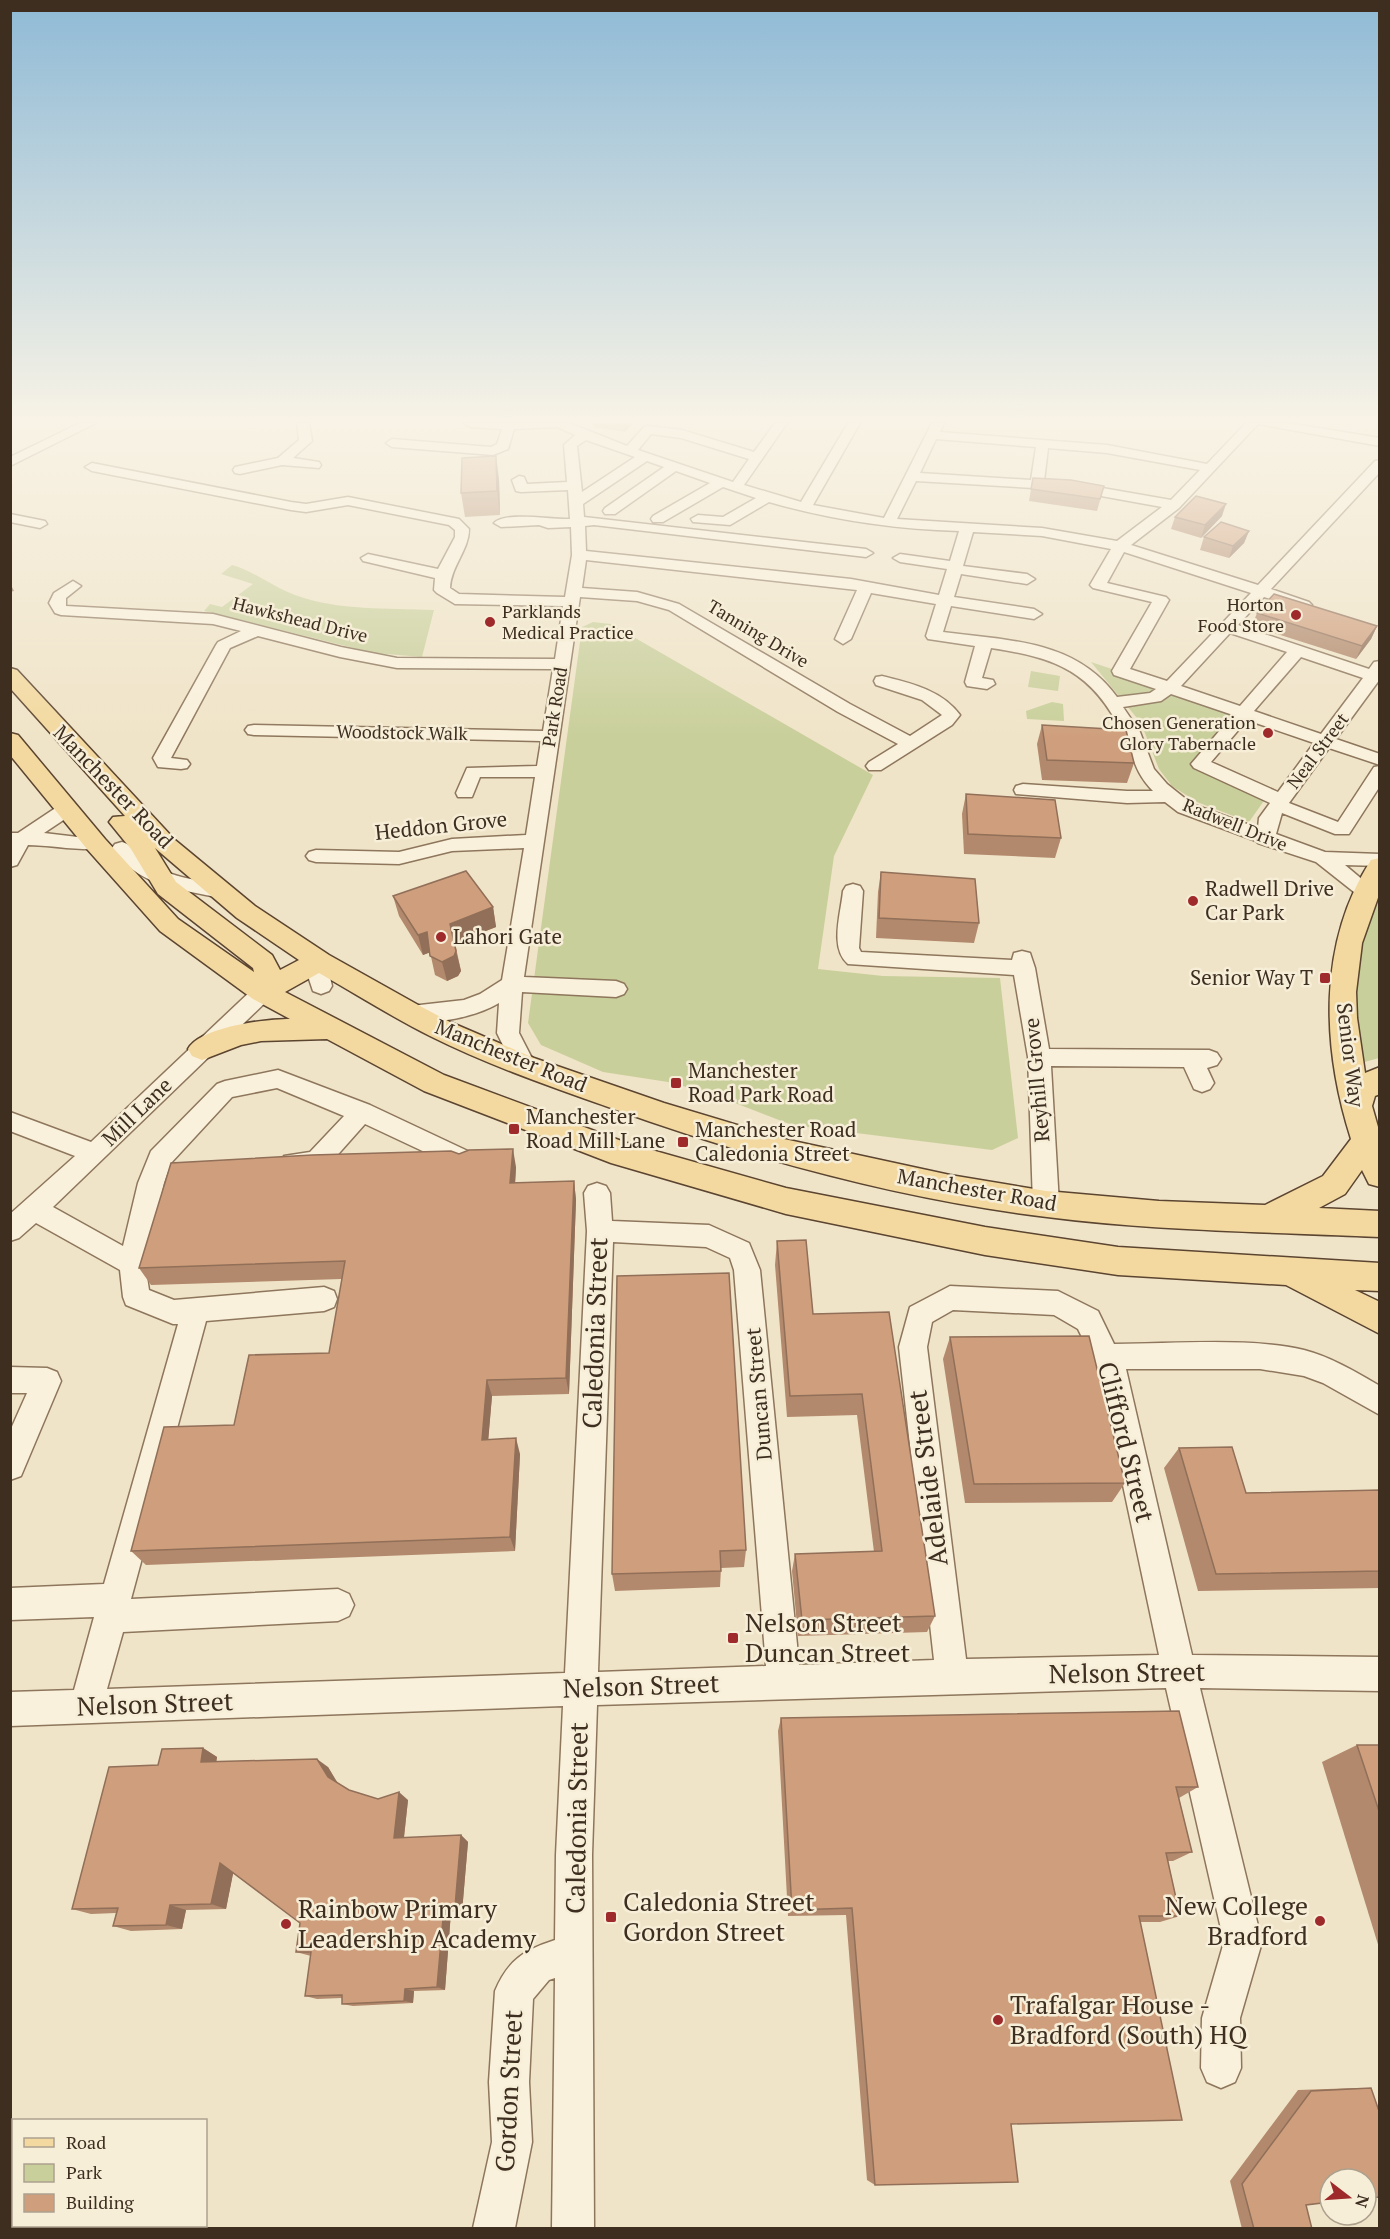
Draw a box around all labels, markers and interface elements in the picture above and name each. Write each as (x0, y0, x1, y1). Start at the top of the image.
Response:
street label: Hawkshead Drive (230, 591, 370, 647)
place label: Horton Food Store (1198, 592, 1284, 637)
street label: Tanning Drive (703, 594, 814, 673)
place label: Parklands Medical Practice (502, 599, 634, 644)
marker: Horton Food Store (1289, 608, 1303, 622)
marker: Parklands Medical Practice (483, 615, 497, 629)
street label: Park Road (536, 665, 572, 748)
street label: Neal Street (1281, 707, 1354, 793)
place label: Chosen Generation Glory Tabernacle (1102, 710, 1256, 755)
street label: Manchester Road (48, 719, 180, 854)
street label: Woodstock Walk (336, 719, 469, 745)
marker: Chosen Generation Glory Tabernacle (1261, 726, 1275, 740)
street label: Radwell Drive (1180, 792, 1291, 856)
street label: Heddon Grove (373, 804, 508, 846)
place label: Radwell Drive Car Park (1205, 874, 1334, 926)
marker: Radwell Drive Car Park (1186, 894, 1200, 908)
place label: Lahori Gate (453, 922, 562, 950)
marker: Lahori Gate (434, 930, 448, 944)
place label: Senior Way T (1190, 963, 1313, 991)
marker: Senior Way T (1318, 971, 1332, 985)
street label: Senior Way (1331, 1001, 1371, 1109)
street label: Manchester Road (431, 1012, 592, 1098)
street label: Reyhill Grove (1017, 1017, 1055, 1143)
place label: Manchester Road Park Road (688, 1056, 834, 1108)
street label: Mill Lane (95, 1071, 177, 1152)
marker: Manchester Road Park Road (669, 1076, 683, 1090)
place label: Manchester Road Mill Lane (526, 1102, 665, 1154)
place label: Manchester Road Caledonia Street (695, 1115, 857, 1167)
marker: Manchester Road Mill Lane (507, 1122, 521, 1136)
marker: Manchester Road Caledonia Street (676, 1135, 690, 1149)
street label: Manchester Road (895, 1161, 1059, 1217)
street label: Caledonia Street (574, 1236, 614, 1429)
street label: Duncan Street (738, 1326, 778, 1462)
street label: Clifford Street (1091, 1358, 1163, 1526)
street label: Adelaide Street (899, 1388, 955, 1568)
place label: Nelson Street Duncan Street (745, 1605, 911, 1669)
marker: Nelson Street Duncan Street (726, 1631, 740, 1645)
street label: Nelson Street (1048, 1654, 1206, 1690)
street label: Nelson Street (562, 1665, 720, 1705)
street label: Nelson Street (76, 1683, 234, 1723)
street label: Caledonia Street (557, 1722, 595, 1914)
place label: Caledonia Street Gordon Street (623, 1884, 815, 1948)
place label: New College Bradford (1165, 1888, 1308, 1952)
place label: Rainbow Primary Leadership Academy (298, 1891, 537, 1955)
marker: Caledonia Street Gordon Street (604, 1910, 618, 1924)
marker: New College Bradford (1313, 1914, 1327, 1928)
marker: Rainbow Primary Leadership Academy (279, 1917, 293, 1931)
place label: Trafalgar House - Bradford (South) HQ (1010, 1987, 1248, 2051)
street label: Gordon Street (487, 2009, 529, 2173)
marker: Trafalgar House - Bradford (South) HQ (991, 2013, 1005, 2027)
legend (12, 2119, 207, 2227)
text: Road (66, 2130, 106, 2154)
text: Park (66, 2160, 103, 2184)
north arrow (1318, 2167, 1378, 2227)
text: Building (66, 2190, 134, 2214)
text: N (1350, 2192, 1375, 2210)

